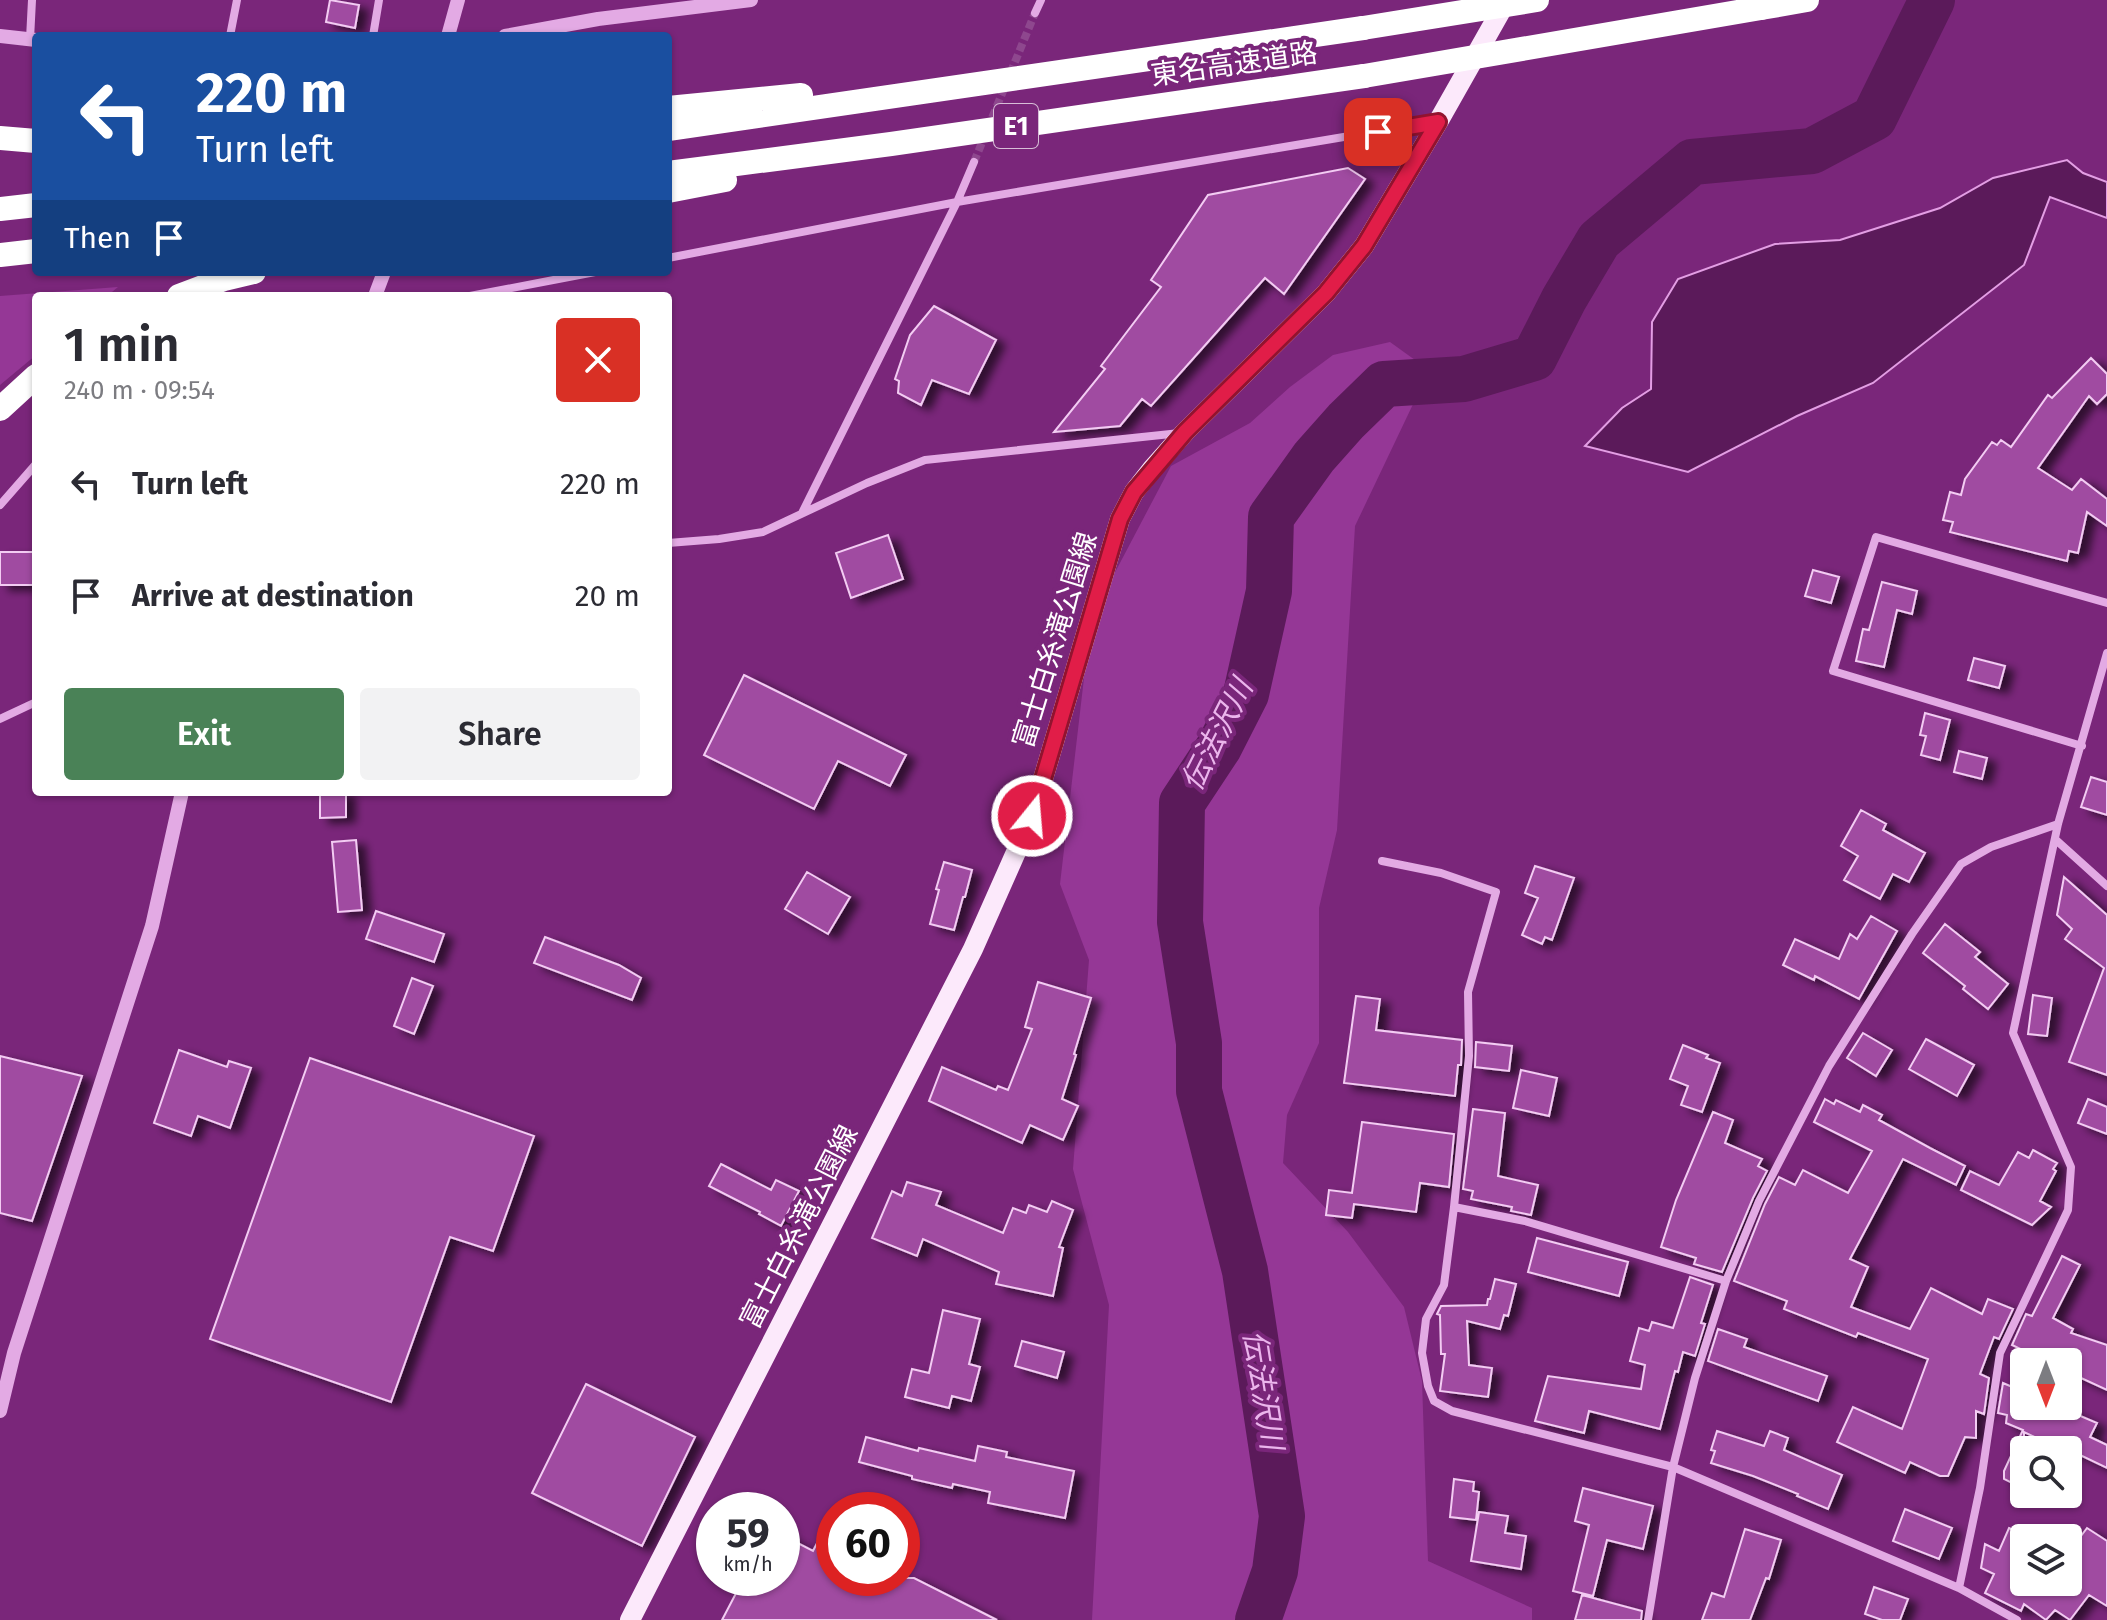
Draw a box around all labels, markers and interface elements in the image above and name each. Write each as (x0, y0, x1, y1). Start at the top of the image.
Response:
street label: 東名高速道路 (1149, 36, 1319, 92)
text: 220 m (196, 60, 347, 127)
icon: left (64, 64, 168, 168)
pin (1344, 98, 1412, 166)
road number: E1 (994, 104, 1038, 148)
icon: arrive (1356, 110, 1400, 154)
text: Turn left (196, 128, 334, 172)
icon: arrive (147, 216, 191, 260)
text: Then (64, 220, 131, 256)
text: 1 min (64, 316, 180, 374)
button: close (556, 318, 640, 402)
text: 240 m · 09:54 (64, 375, 215, 406)
icon: left (64, 462, 108, 506)
text: Turn left (132, 466, 248, 502)
text: 220 m (560, 466, 640, 502)
street label: 富士白糸滝公園線 (1006, 528, 1104, 752)
icon: arrive (64, 574, 108, 618)
text: Arrive at destination (132, 578, 414, 614)
text: 20 m (575, 578, 640, 614)
water label: 伝法沢川 (1174, 671, 1262, 797)
button: Exit (64, 688, 344, 780)
button: Share (360, 688, 640, 780)
position arrow (990, 774, 1074, 858)
street label: 富士白糸滝公園線 (733, 1120, 865, 1334)
water label: 伝法沢川 (1236, 1328, 1291, 1455)
north arrow (2010, 1348, 2082, 1420)
map controls (2010, 1348, 2082, 1596)
button: search (2010, 1436, 2082, 1508)
speed limit sign: 60 (816, 1492, 920, 1596)
text: 59 (726, 1510, 770, 1558)
button: layers (2010, 1524, 2082, 1596)
text: km/h (723, 1552, 773, 1576)

